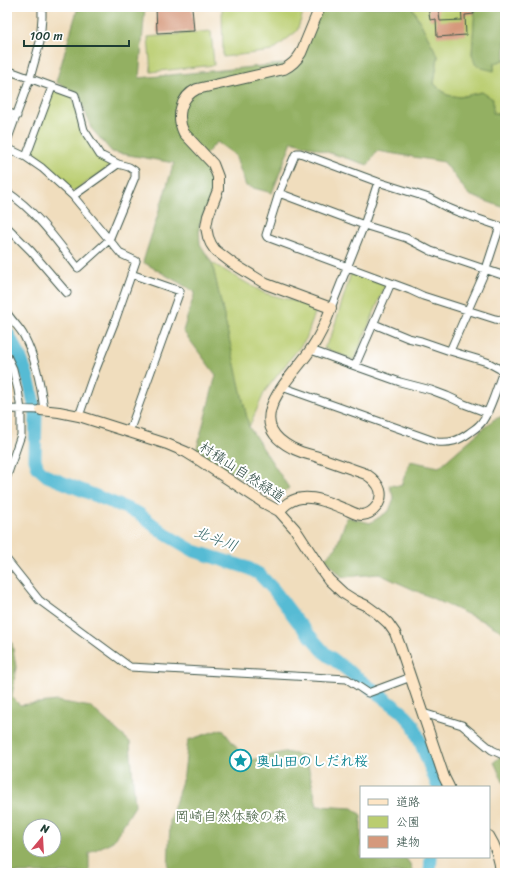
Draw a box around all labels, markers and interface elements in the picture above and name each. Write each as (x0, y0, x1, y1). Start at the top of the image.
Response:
scale bar (24, 22, 129, 48)
text: 100 m (30, 25, 63, 47)
street label: 村積山自然緑道 (194, 435, 290, 509)
water label: 北斗川 (190, 519, 242, 559)
place icon: 奥山田のしだれ桜 (227, 748, 253, 774)
place label: 奥山田のしだれ桜 (256, 749, 368, 774)
legend (360, 786, 490, 858)
text: 道路 (396, 791, 420, 813)
park label: 岡崎自然体験の森 (175, 804, 287, 829)
text: 公園 (396, 811, 420, 833)
north arrow (22, 818, 62, 858)
text: N (37, 818, 52, 839)
text: 建物 (396, 831, 420, 853)

